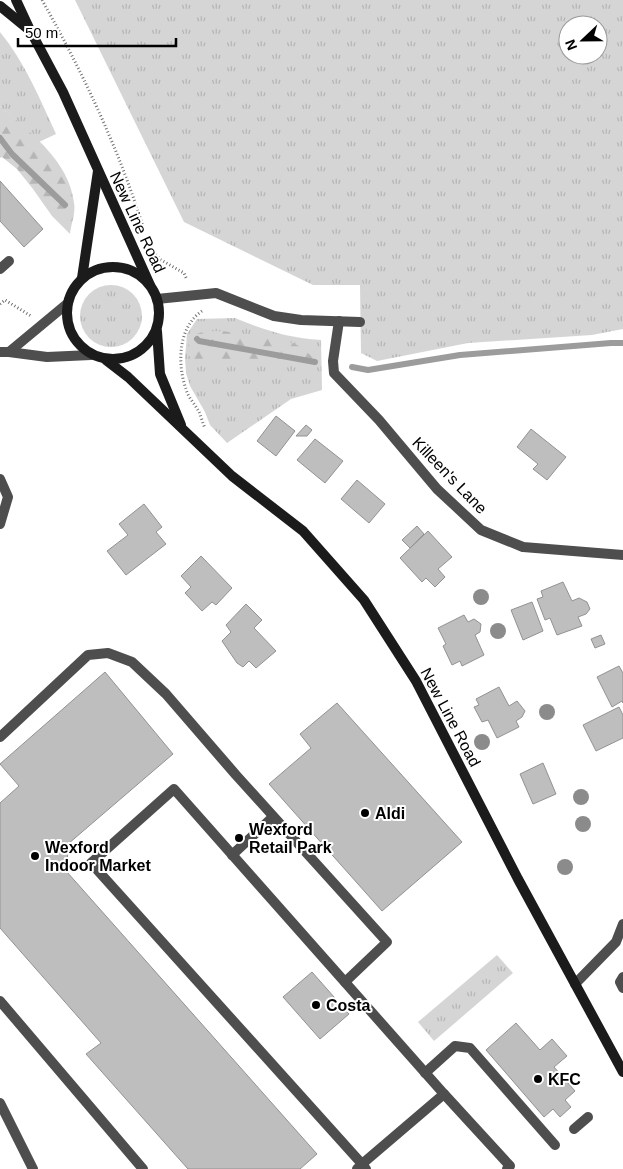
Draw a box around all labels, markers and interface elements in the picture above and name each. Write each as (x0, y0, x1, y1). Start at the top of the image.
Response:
scale bar (18, 15, 175, 47)
north arrow (558, 15, 608, 65)
text: 50 m (25, 24, 58, 41)
text: N (562, 37, 580, 53)
street label: New Line Road (107, 169, 168, 275)
street label: Killeen's Lane (409, 434, 490, 517)
street label: New Line Road (417, 665, 484, 770)
place label: Aldi (375, 805, 405, 822)
marker: Aldi (359, 807, 371, 819)
place label: Wexford Retail Park (249, 821, 332, 856)
marker: Wexford Retail Park (233, 832, 245, 844)
place label: Wexford Indoor Market (45, 839, 151, 874)
marker: Wexford Indoor Market (29, 850, 41, 862)
place label: Costa (326, 997, 371, 1014)
marker: Costa (310, 999, 322, 1011)
place label: KFC (548, 1071, 581, 1088)
marker: KFC (532, 1073, 544, 1085)

